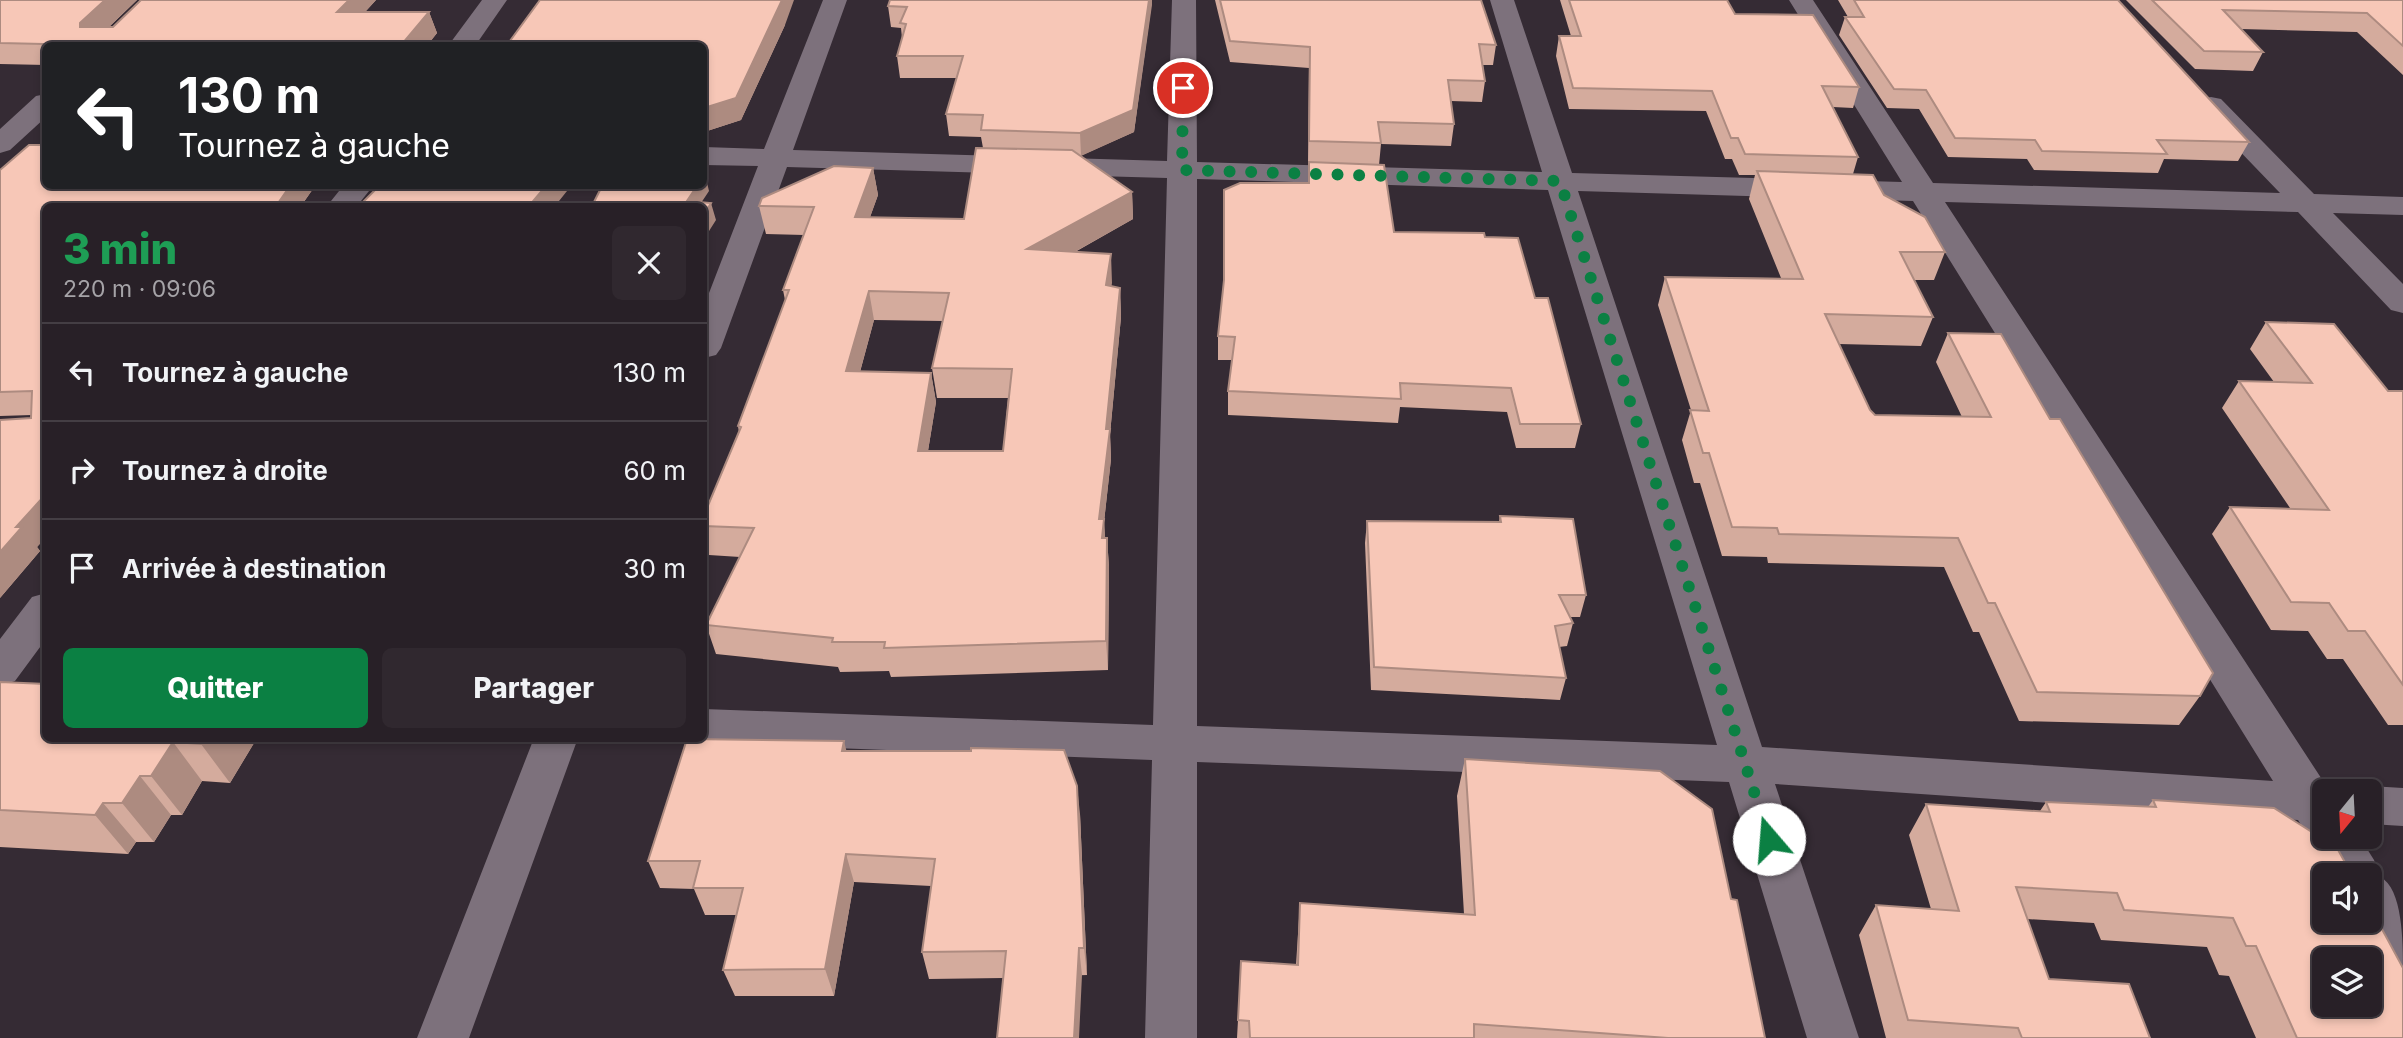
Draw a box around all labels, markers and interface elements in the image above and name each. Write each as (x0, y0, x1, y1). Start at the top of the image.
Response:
pin (1153, 58, 1213, 118)
text: 130 m (178, 66, 320, 125)
icon: arrive (1164, 69, 1202, 107)
icon: left (63, 70, 154, 161)
text: Tournez à gauche (178, 126, 450, 165)
text: 3 min (63, 223, 177, 274)
button: close (612, 226, 686, 300)
text: 220 m · 09:06 (63, 275, 216, 303)
icon: left (63, 353, 101, 391)
text: Tournez à gauche (122, 357, 348, 388)
text: 130 m (613, 357, 686, 388)
icon: right (63, 451, 101, 489)
text: Tournez à droite (122, 455, 328, 486)
text: 60 m (623, 455, 686, 486)
icon: arrive (63, 549, 101, 587)
text: Arrivée à destination (122, 553, 387, 584)
text: 30 m (623, 553, 686, 584)
button: Quitter (63, 648, 368, 728)
button: Partager (382, 648, 686, 728)
north arrow (2312, 779, 2382, 849)
map controls (2312, 779, 2382, 1017)
position arrow (1732, 802, 1806, 876)
button: sound (2312, 863, 2382, 933)
button: layers (2312, 947, 2382, 1017)

